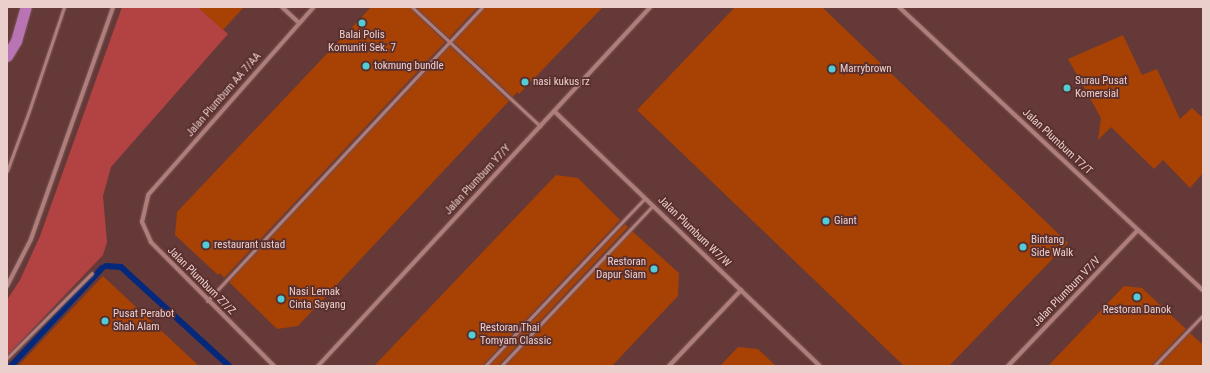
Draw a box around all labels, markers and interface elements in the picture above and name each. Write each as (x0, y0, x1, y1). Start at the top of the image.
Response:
marker: Balai Polis Komuniti Sek. 7 (357, 18, 367, 28)
place label: Balai Polis Komuniti Sek. 7 (328, 29, 396, 55)
street label: Jalan Plumbum AA 7/AA (184, 50, 264, 140)
place label: tokmung bundle (374, 59, 444, 73)
marker: tokmung bundle (361, 61, 371, 71)
place label: Marrybrown (840, 62, 892, 76)
marker: Marrybrown (827, 64, 837, 74)
place label: nasi kukus rz (533, 75, 590, 89)
place label: Surau Pusat Komersial (1075, 75, 1127, 101)
marker: nasi kukus rz (520, 77, 530, 87)
marker: Surau Pusat Komersial (1062, 83, 1072, 93)
street label: Jalan Plumbum T7/T (1019, 106, 1095, 178)
street label: Jalan Plumbum Y7/Y (442, 142, 514, 218)
street label: Jalan Plumbum W7/W (655, 194, 733, 270)
place label: Giant (834, 214, 857, 228)
marker: Giant (821, 216, 831, 226)
place label: Bintang Side Walk (1031, 234, 1073, 260)
place label: restaurant ustad (214, 238, 285, 252)
marker: restaurant ustad (201, 240, 211, 250)
marker: Bintang Side Walk (1018, 242, 1028, 252)
street label: Jalan Plumbum Z7/Z (164, 244, 238, 318)
street label: Jalan Plumbum V7/V (1030, 254, 1104, 330)
place label: Restoran Dapur Siam (596, 256, 646, 282)
marker: Restoran Dapur Siam (649, 264, 659, 274)
place label: Nasi Lemak Cinta Sayang (289, 286, 346, 312)
marker: Restoran Danok (1132, 292, 1142, 302)
marker: Nasi Lemak Cinta Sayang (276, 294, 286, 304)
place label: Restoran Danok (1103, 303, 1171, 317)
place label: Pusat Perabot Shah Alam (113, 308, 174, 334)
marker: Pusat Perabot Shah Alam (100, 316, 110, 326)
place label: Restoran Thai Tomyam Classic (480, 322, 551, 348)
marker: Restoran Thai Tomyam Classic (467, 330, 477, 340)

